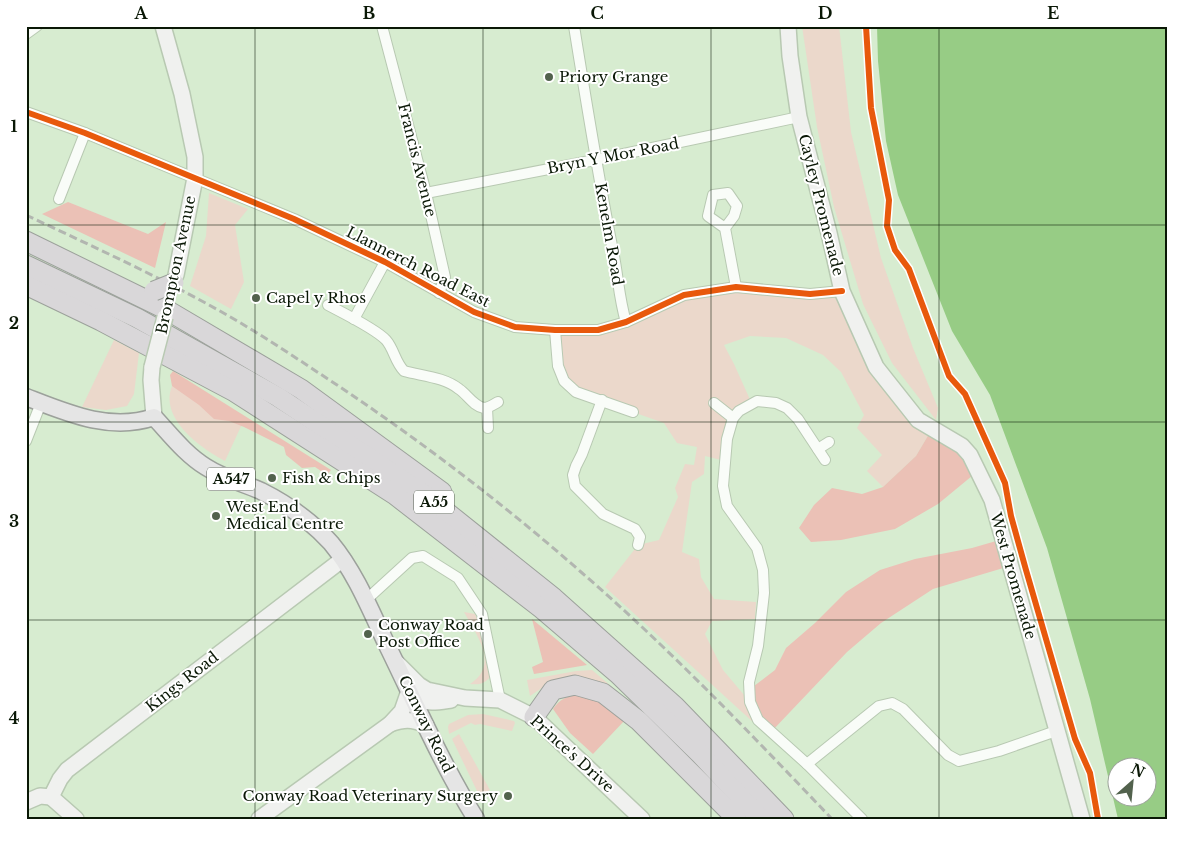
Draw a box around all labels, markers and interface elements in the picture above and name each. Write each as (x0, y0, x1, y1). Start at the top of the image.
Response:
text: A (134, 3, 149, 23)
text: B (363, 3, 376, 23)
text: C (590, 3, 604, 23)
text: D (818, 3, 832, 23)
text: E (1047, 3, 1059, 23)
place label: Priory Grange (559, 67, 668, 86)
marker: Priory Grange (543, 71, 555, 83)
street label: Francis Avenue (394, 101, 441, 219)
text: 1 (11, 116, 18, 136)
street label: Cayley Promenade (795, 132, 848, 278)
street label: Bryn Y Mor Road (545, 133, 680, 178)
street label: Kenelm Road (591, 181, 628, 287)
street label: Brompton Avenue (152, 194, 199, 336)
street label: Llannerch Road East (343, 222, 494, 311)
place label: Capel y Rhos (266, 288, 366, 307)
marker: Capel y Rhos (250, 292, 262, 304)
text: 2 (9, 313, 19, 333)
road number: A547 (207, 468, 255, 490)
place label: Fish & Chips (282, 468, 381, 487)
marker: Fish & Chips (266, 472, 278, 484)
road number: A55 (414, 491, 454, 514)
place label: West End Medical Centre (225, 497, 344, 533)
street label: West Promenade (986, 509, 1041, 641)
marker: West End Medical Centre (210, 510, 222, 522)
text: 3 (9, 511, 19, 531)
place label: Conway Road Post Office (378, 615, 484, 651)
marker: Conway Road Post Office (362, 628, 374, 640)
street label: Kings Road (142, 647, 222, 716)
street label: Conway Road (395, 672, 458, 776)
text: 4 (9, 708, 19, 728)
street label: Prince's Drive (526, 711, 618, 796)
north arrow (1106, 758, 1156, 808)
text: N (1128, 759, 1148, 781)
place label: Conway Road Veterinary Surgery (242, 786, 498, 805)
marker: Conway Road Veterinary Surgery (502, 790, 514, 802)

